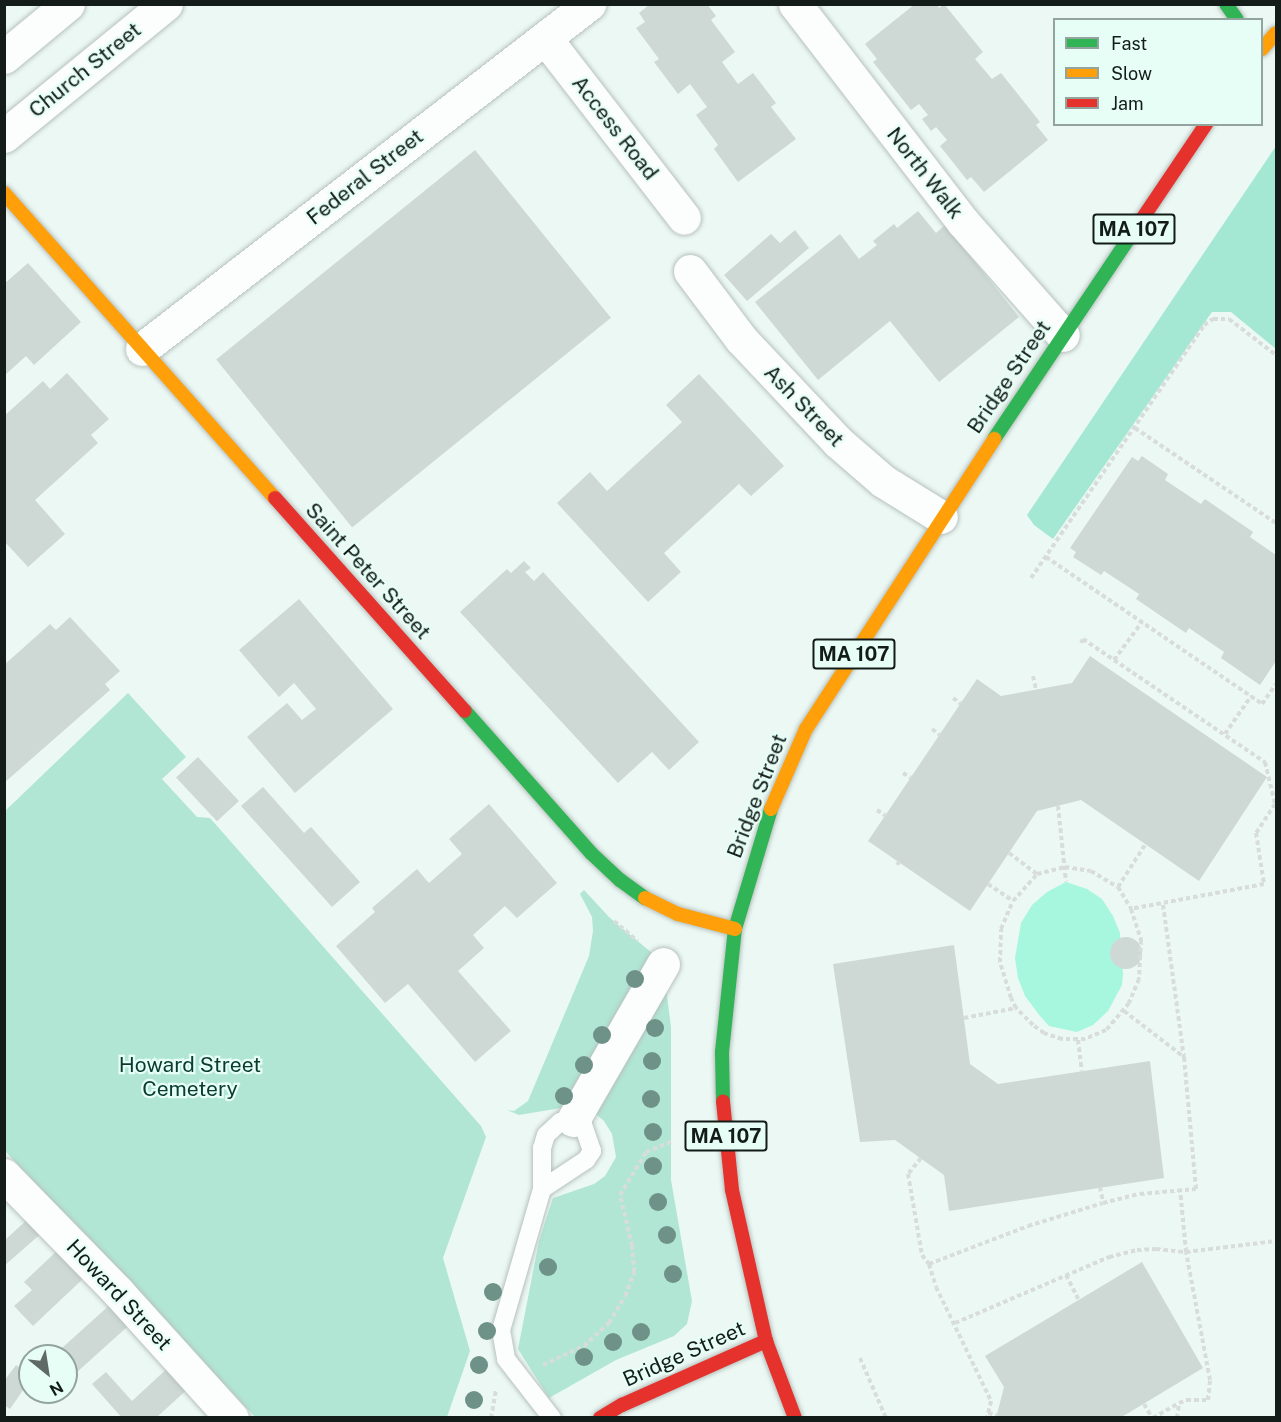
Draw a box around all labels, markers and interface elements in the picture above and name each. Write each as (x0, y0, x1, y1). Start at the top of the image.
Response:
street label: Church Street (24, 17, 146, 123)
legend (1053, 18, 1263, 126)
text: Fast (1111, 33, 1147, 54)
text: Slow (1111, 63, 1152, 84)
street label: Access Road (567, 71, 663, 185)
text: Jam (1111, 93, 1144, 114)
street label: North Walk (881, 122, 969, 224)
street label: Federal Street (302, 124, 428, 230)
road number: MA 107 (1092, 212, 1176, 246)
street label: Bridge Street (962, 316, 1056, 438)
street label: Ash Street (759, 360, 849, 452)
street label: Saint Peter Street (300, 498, 436, 644)
road number: MA 107 (812, 637, 896, 671)
street label: Bridge Street (722, 730, 792, 862)
park label: Howard Street Cemetery (119, 1052, 261, 1102)
road number: MA 107 (684, 1119, 768, 1153)
street label: Howard Street (61, 1234, 177, 1356)
street label: Bridge Street (619, 1316, 749, 1392)
north arrow (18, 1344, 78, 1404)
text: N (46, 1377, 66, 1400)

